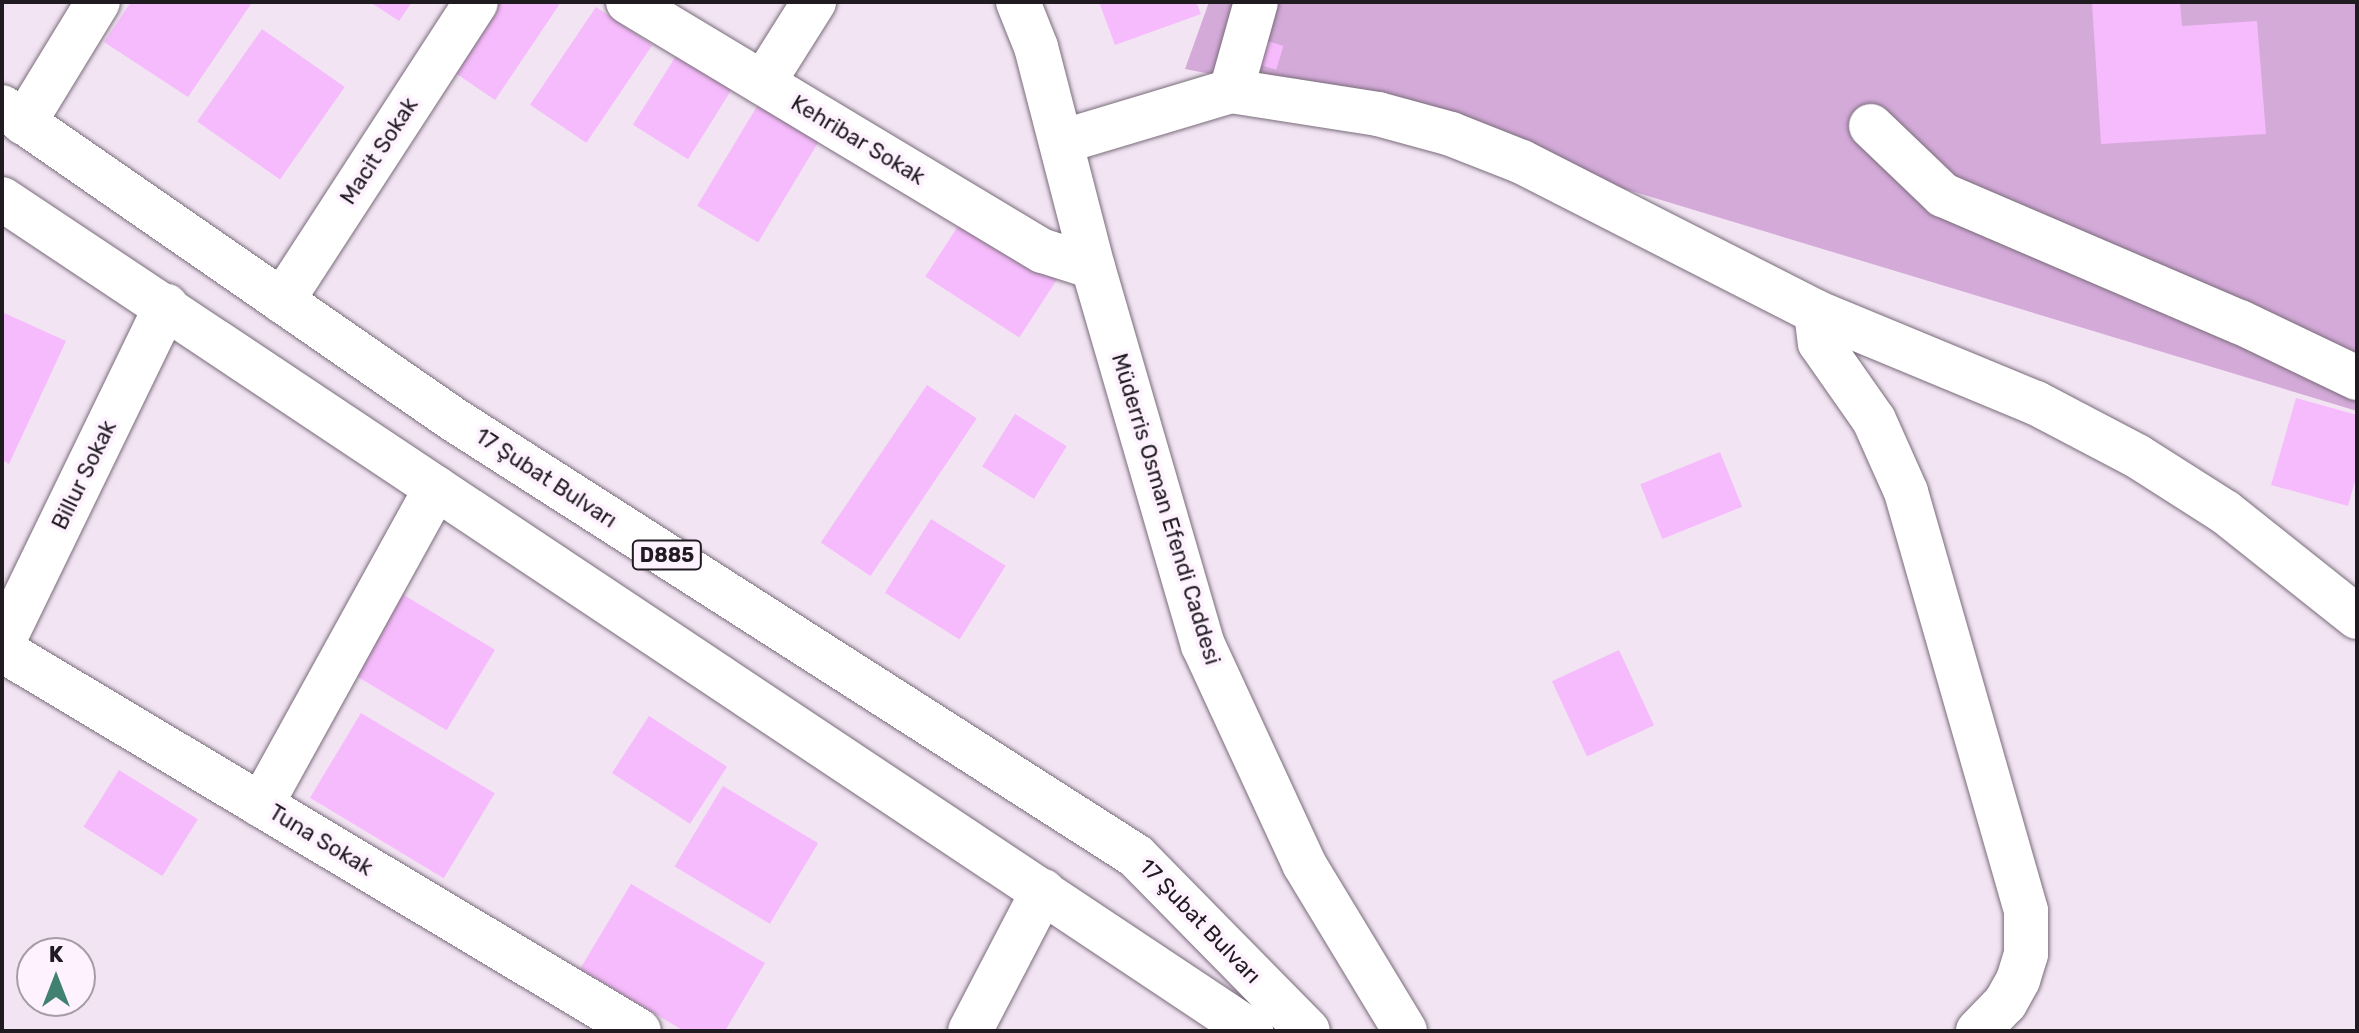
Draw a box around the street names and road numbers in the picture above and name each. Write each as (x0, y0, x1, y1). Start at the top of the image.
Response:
street label: Kehribar Sokak (786, 90, 930, 190)
street label: Macit Sokak (335, 93, 423, 209)
street label: Müderris Osman Efendi Caddesi (1106, 350, 1226, 668)
street label: Billur Sokak (46, 416, 122, 534)
street label: 17 Şubat Bulvarı (470, 423, 622, 533)
road number: D885 (631, 539, 703, 571)
street label: Tuna Sokak (264, 799, 378, 881)
street label: 17 Şubat Bulvarı (1134, 853, 1266, 989)

